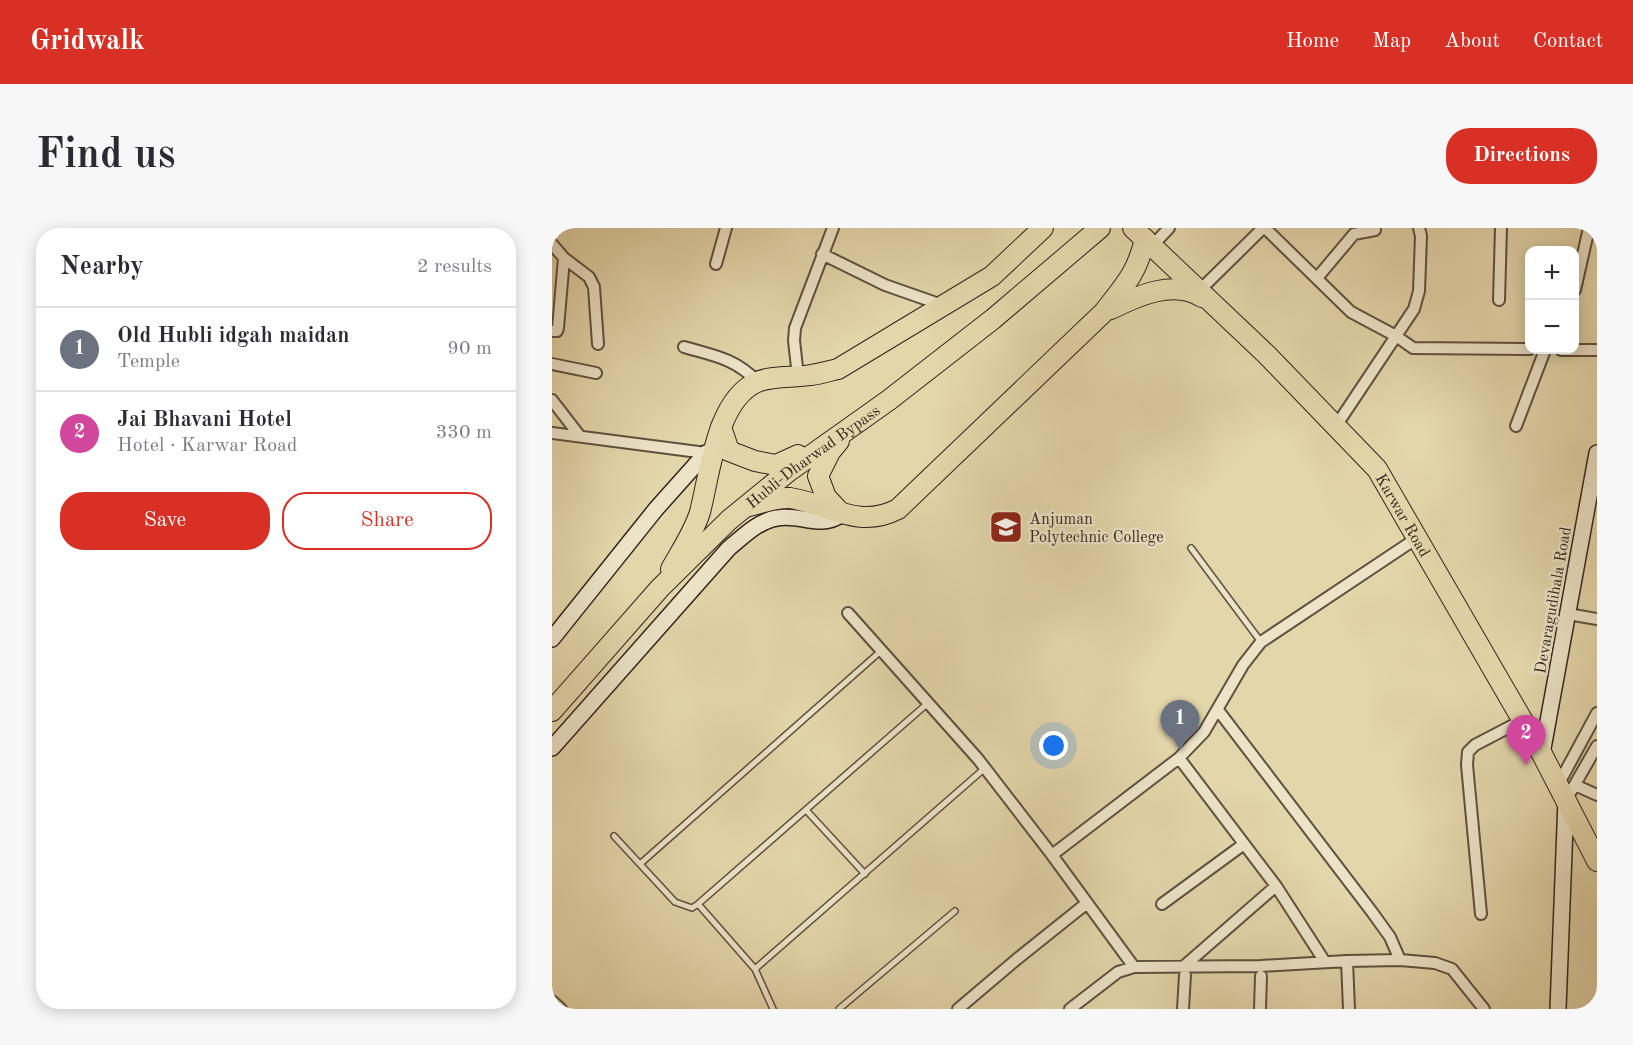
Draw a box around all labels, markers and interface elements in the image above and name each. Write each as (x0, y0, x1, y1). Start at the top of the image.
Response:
text: Gridwalk (30, 28, 145, 56)
text: Home (1286, 31, 1339, 52)
text: Map (1372, 31, 1411, 52)
text: About (1444, 31, 1500, 52)
text: Contact (1533, 31, 1603, 52)
button: Directions (1446, 128, 1597, 184)
text: Find us (36, 135, 175, 177)
map controls (1525, 246, 1579, 354)
button: + (1525, 246, 1579, 300)
text: Nearby (60, 254, 144, 280)
text: 2 results (417, 257, 492, 277)
button: − (1525, 300, 1579, 354)
text: Old Hubli idgah maidan (117, 325, 349, 347)
text: 1 (74, 339, 85, 359)
text: 90 m (447, 339, 492, 359)
text: Temple (117, 352, 180, 372)
street label: Hubli-Dharwad Bypass (744, 403, 884, 512)
text: Jai Bhavani Hotel (117, 409, 292, 431)
text: 2 (74, 423, 85, 443)
text: 330 m (436, 423, 492, 443)
text: Hotel · Karwar Road (117, 436, 297, 456)
street label: Karwar Road (1372, 472, 1432, 560)
button: Save (60, 492, 270, 550)
button: Share (282, 492, 492, 550)
school or university icon: Anjuman Polytechnic College (988, 509, 1024, 545)
place label: Anjuman Polytechnic College (1029, 512, 1164, 546)
street label: Devaragudihala Road (1533, 526, 1575, 675)
pin: 1 (1160, 700, 1200, 750)
pin: 2 (1506, 716, 1546, 765)
your location (1039, 731, 1068, 760)

